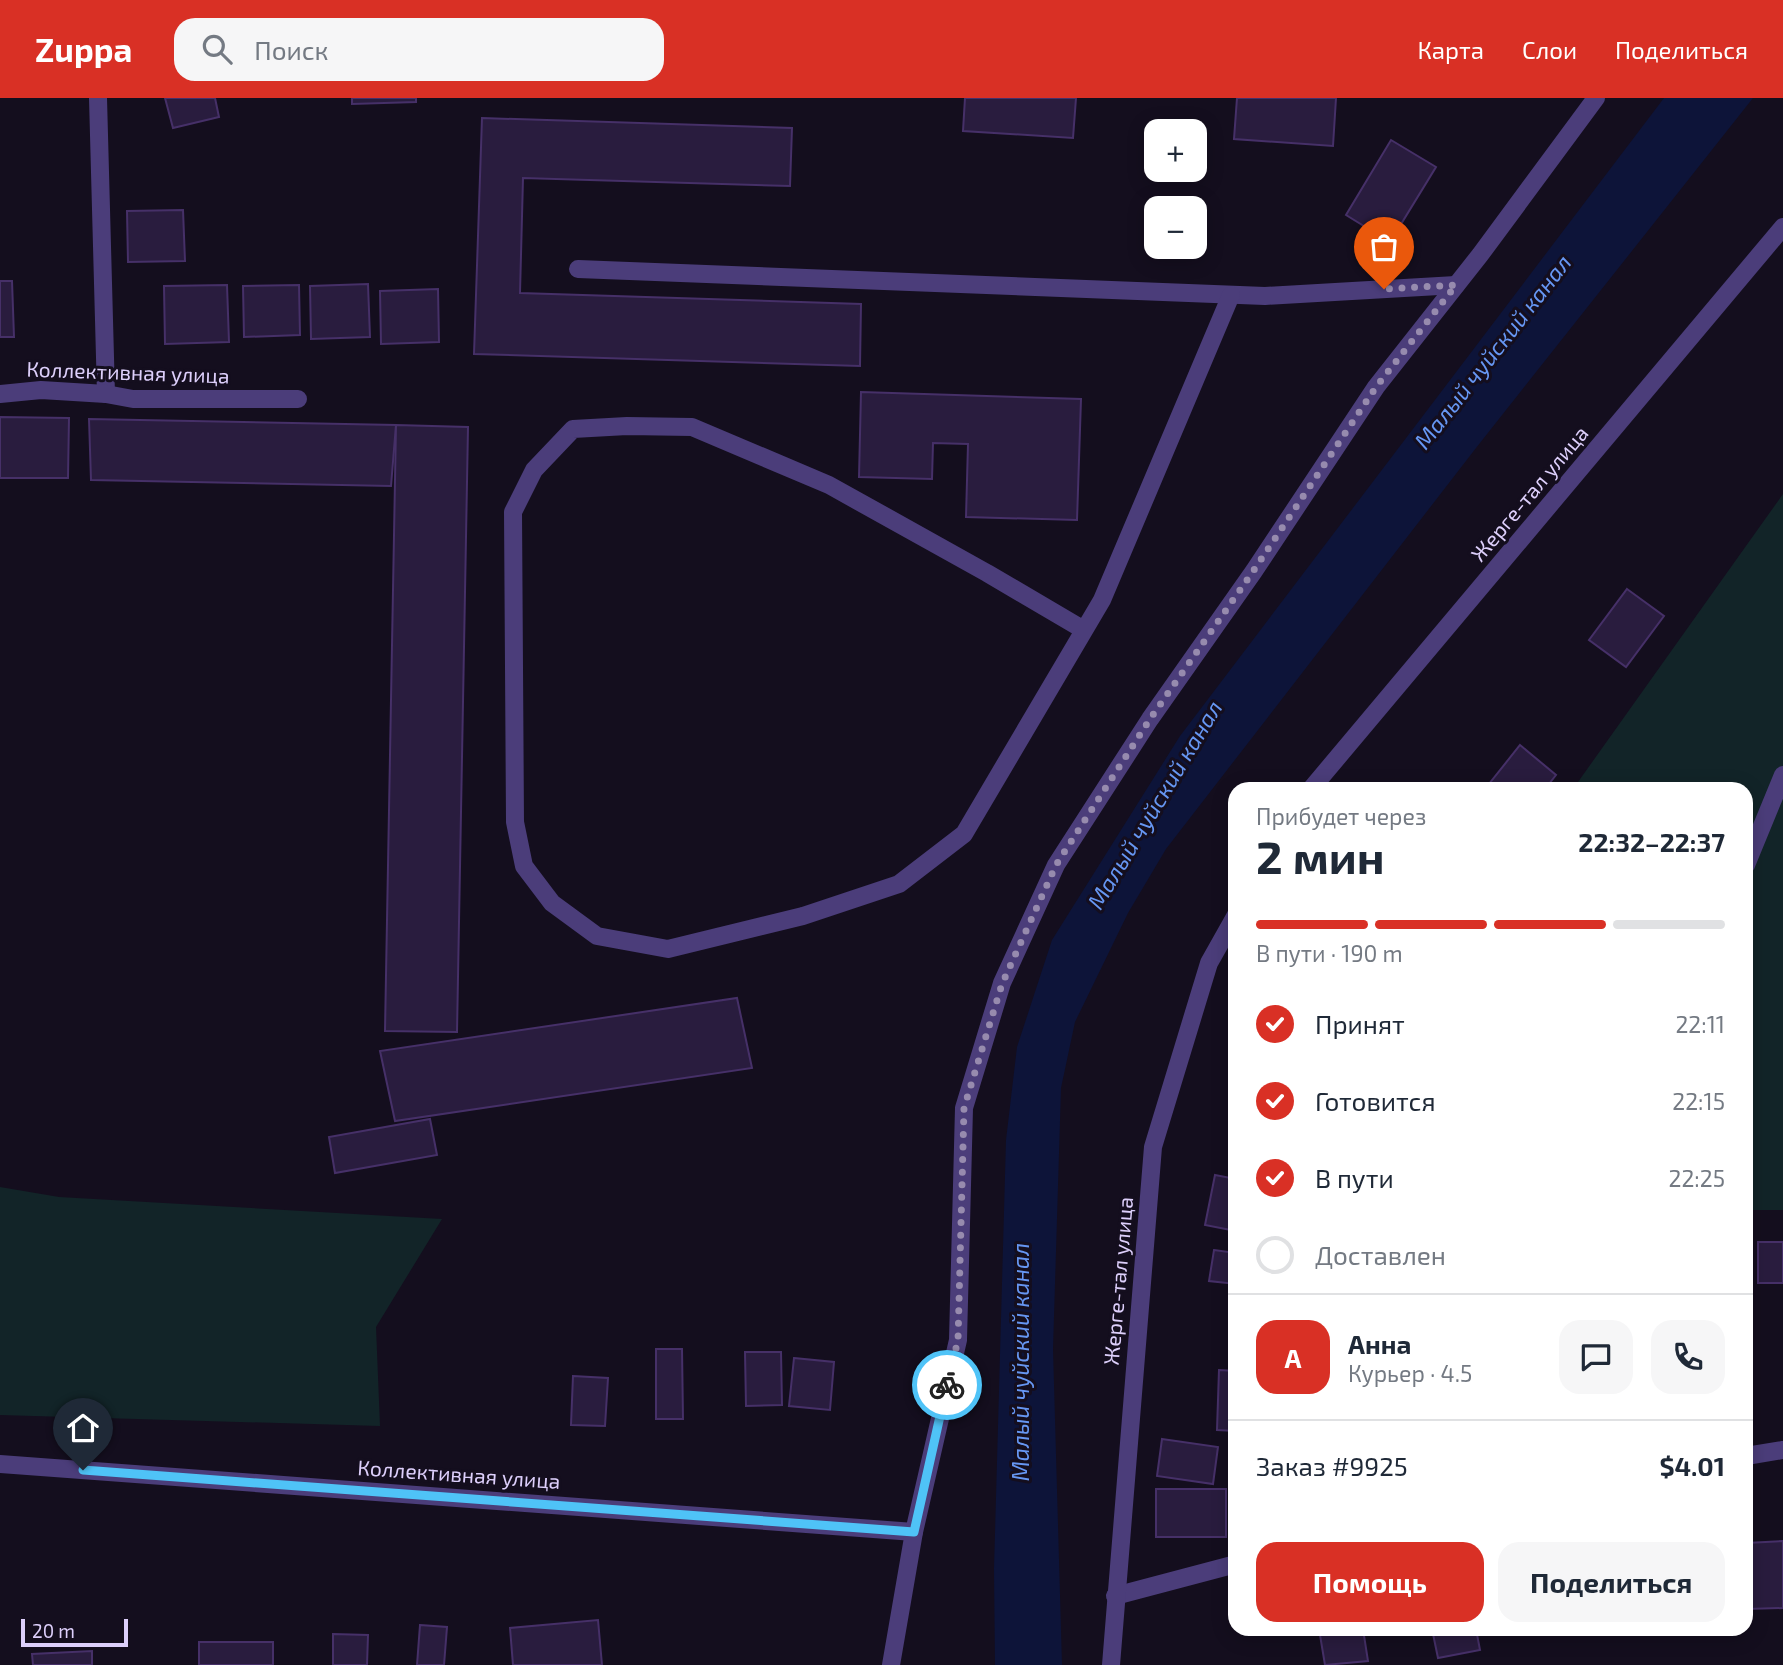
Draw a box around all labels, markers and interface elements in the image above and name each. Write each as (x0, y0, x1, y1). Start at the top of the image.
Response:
search box (174, 18, 664, 81)
text: Zuppa (35, 29, 132, 69)
icon: search (198, 30, 236, 68)
text: Поиск (254, 34, 329, 65)
text: Карта (1417, 35, 1484, 64)
text: Слои (1522, 35, 1577, 64)
text: Поделиться (1615, 35, 1748, 64)
map controls (1144, 119, 1207, 259)
button: + (1144, 119, 1207, 182)
button: − (1144, 196, 1207, 259)
pin (1354, 217, 1414, 289)
icon: bag (1365, 228, 1403, 266)
water label: Малый чуйский канал (1408, 249, 1577, 454)
street label: Коллективная улица (26, 355, 230, 389)
street label: Жерге-тал улица (1465, 420, 1594, 566)
water label: Малый чуйский канал (1081, 695, 1228, 914)
text: Прибудет через (1256, 802, 1426, 830)
text: 22:32–22:37 (1578, 826, 1725, 857)
text: 2 мин (1256, 828, 1385, 883)
text: В пути · 190 m (1256, 939, 1403, 967)
icon: check (1256, 1005, 1294, 1043)
text: Принят (1315, 1008, 1405, 1039)
text: 22:11 (1675, 1010, 1725, 1038)
icon: check (1256, 1082, 1294, 1120)
text: Готовится (1315, 1085, 1436, 1116)
text: 22:15 (1672, 1087, 1725, 1115)
icon: check (1256, 1159, 1294, 1197)
text: В пути (1315, 1162, 1394, 1193)
text: 22:25 (1668, 1164, 1725, 1192)
street label: Жерге-тал улица (1098, 1196, 1138, 1366)
text: Доставлен (1315, 1239, 1446, 1270)
water label: Малый чуйский канал (1006, 1243, 1034, 1481)
button: chat (1559, 1320, 1633, 1394)
button: phone (1651, 1320, 1725, 1394)
text: Анна (1348, 1328, 1411, 1359)
text: А (1285, 1342, 1301, 1373)
courier (912, 1350, 982, 1420)
text: Курьер · 4.5 (1348, 1359, 1472, 1387)
icon: bike (928, 1366, 966, 1404)
pin (53, 1398, 113, 1470)
icon: home (64, 1409, 102, 1447)
text: Заказ #9925 (1256, 1450, 1408, 1481)
text: $4.01 (1659, 1450, 1725, 1481)
street label: Коллективная улица (357, 1454, 561, 1494)
button: Помощь (1256, 1542, 1484, 1622)
button: Поделиться (1498, 1542, 1725, 1622)
scale bar (21, 1616, 128, 1648)
text: 20 m (32, 1619, 75, 1642)

